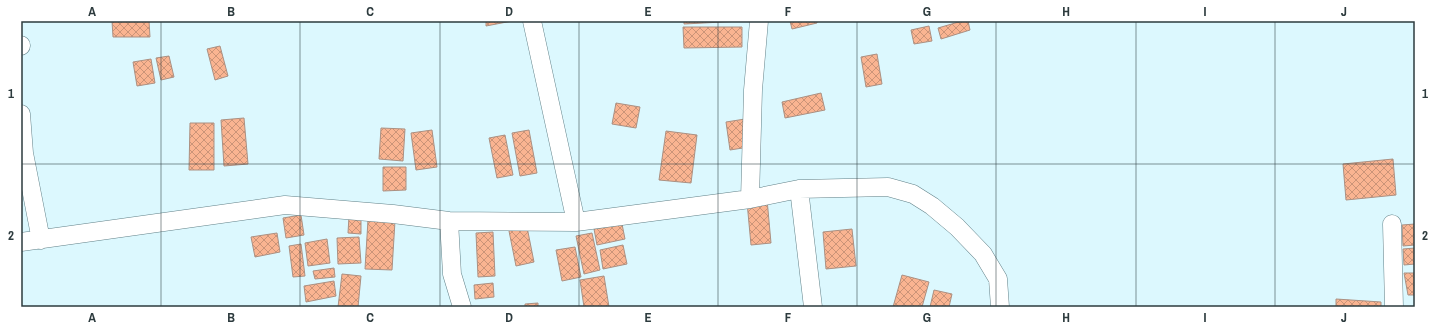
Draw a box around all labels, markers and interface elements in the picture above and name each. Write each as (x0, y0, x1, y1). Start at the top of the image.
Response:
text: A (88, 3, 96, 20)
text: B (227, 3, 235, 20)
text: C (366, 3, 374, 20)
text: D (505, 3, 513, 20)
text: E (644, 3, 652, 20)
text: F (785, 3, 792, 20)
text: G (923, 3, 931, 20)
text: H (1062, 3, 1070, 20)
text: I (1204, 3, 1207, 20)
text: J (1341, 3, 1347, 20)
text: 1 (8, 85, 14, 102)
text: 1 (1422, 85, 1428, 102)
text: 2 (8, 227, 14, 244)
text: 2 (1422, 227, 1428, 244)
text: A (88, 309, 96, 326)
text: B (227, 309, 235, 326)
text: C (366, 309, 374, 326)
text: D (505, 309, 513, 326)
text: E (644, 309, 652, 326)
text: F (785, 309, 792, 326)
text: G (923, 309, 931, 326)
text: H (1062, 309, 1070, 326)
text: I (1204, 309, 1207, 326)
text: J (1341, 309, 1347, 326)

